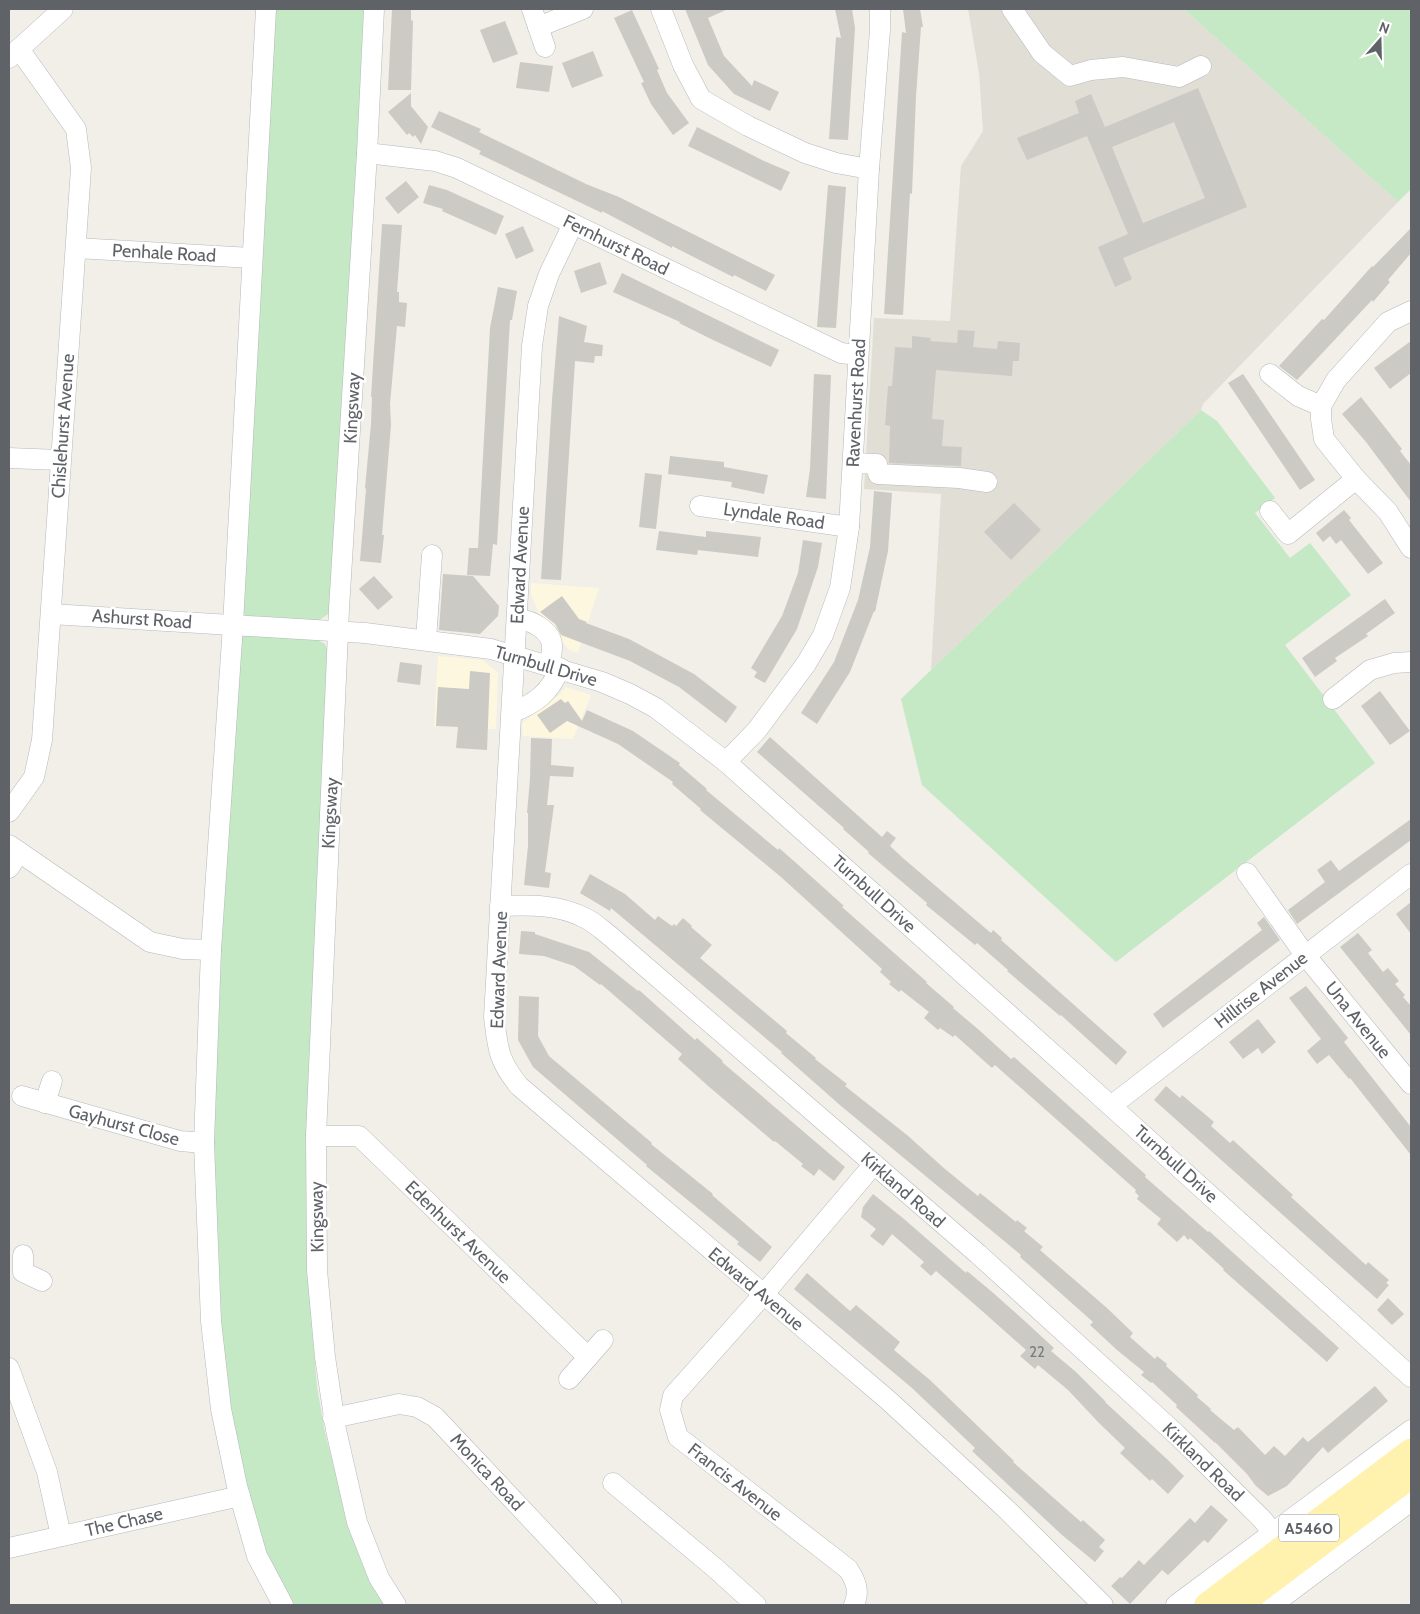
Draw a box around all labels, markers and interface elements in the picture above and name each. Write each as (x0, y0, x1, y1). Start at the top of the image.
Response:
north arrow (1355, 15, 1405, 65)
text: N (1377, 18, 1392, 38)
street label: Fernhurst Road (559, 210, 673, 280)
street label: Penhale Road (111, 239, 217, 267)
street label: Ravenhurst Road (842, 338, 870, 468)
street label: Chislehurst Avenue (47, 353, 79, 499)
street label: Kingsway (339, 372, 365, 444)
street label: Lyndale Road (722, 498, 826, 534)
street label: Edward Avenue (506, 506, 534, 624)
street label: Ashurst Road (91, 605, 193, 633)
street label: Turnbull Drive (492, 641, 600, 691)
street label: Kingsway (317, 777, 343, 849)
street label: Turnbull Drive (827, 851, 921, 937)
street label: Edward Avenue (486, 911, 512, 1029)
street label: Hillrise Avenue (1210, 947, 1312, 1033)
street label: Una Avenue (1320, 977, 1396, 1063)
street label: Gayhurst Close (66, 1100, 182, 1150)
street label: Turnbull Drive (1129, 1121, 1223, 1207)
street label: Kirkland Road (856, 1148, 950, 1232)
street label: Edenhurst Avenue (401, 1176, 515, 1288)
street label: Kingsway (305, 1181, 329, 1253)
street label: Edward Avenue (704, 1243, 808, 1335)
house number: 22 (1029, 1343, 1045, 1361)
street label: Kirkland Road (1158, 1418, 1248, 1506)
street label: Monica Road (446, 1429, 528, 1515)
street label: Francis Avenue (684, 1438, 786, 1526)
street label: The Chase (83, 1502, 165, 1542)
road number: A5460 (1279, 1515, 1339, 1542)

